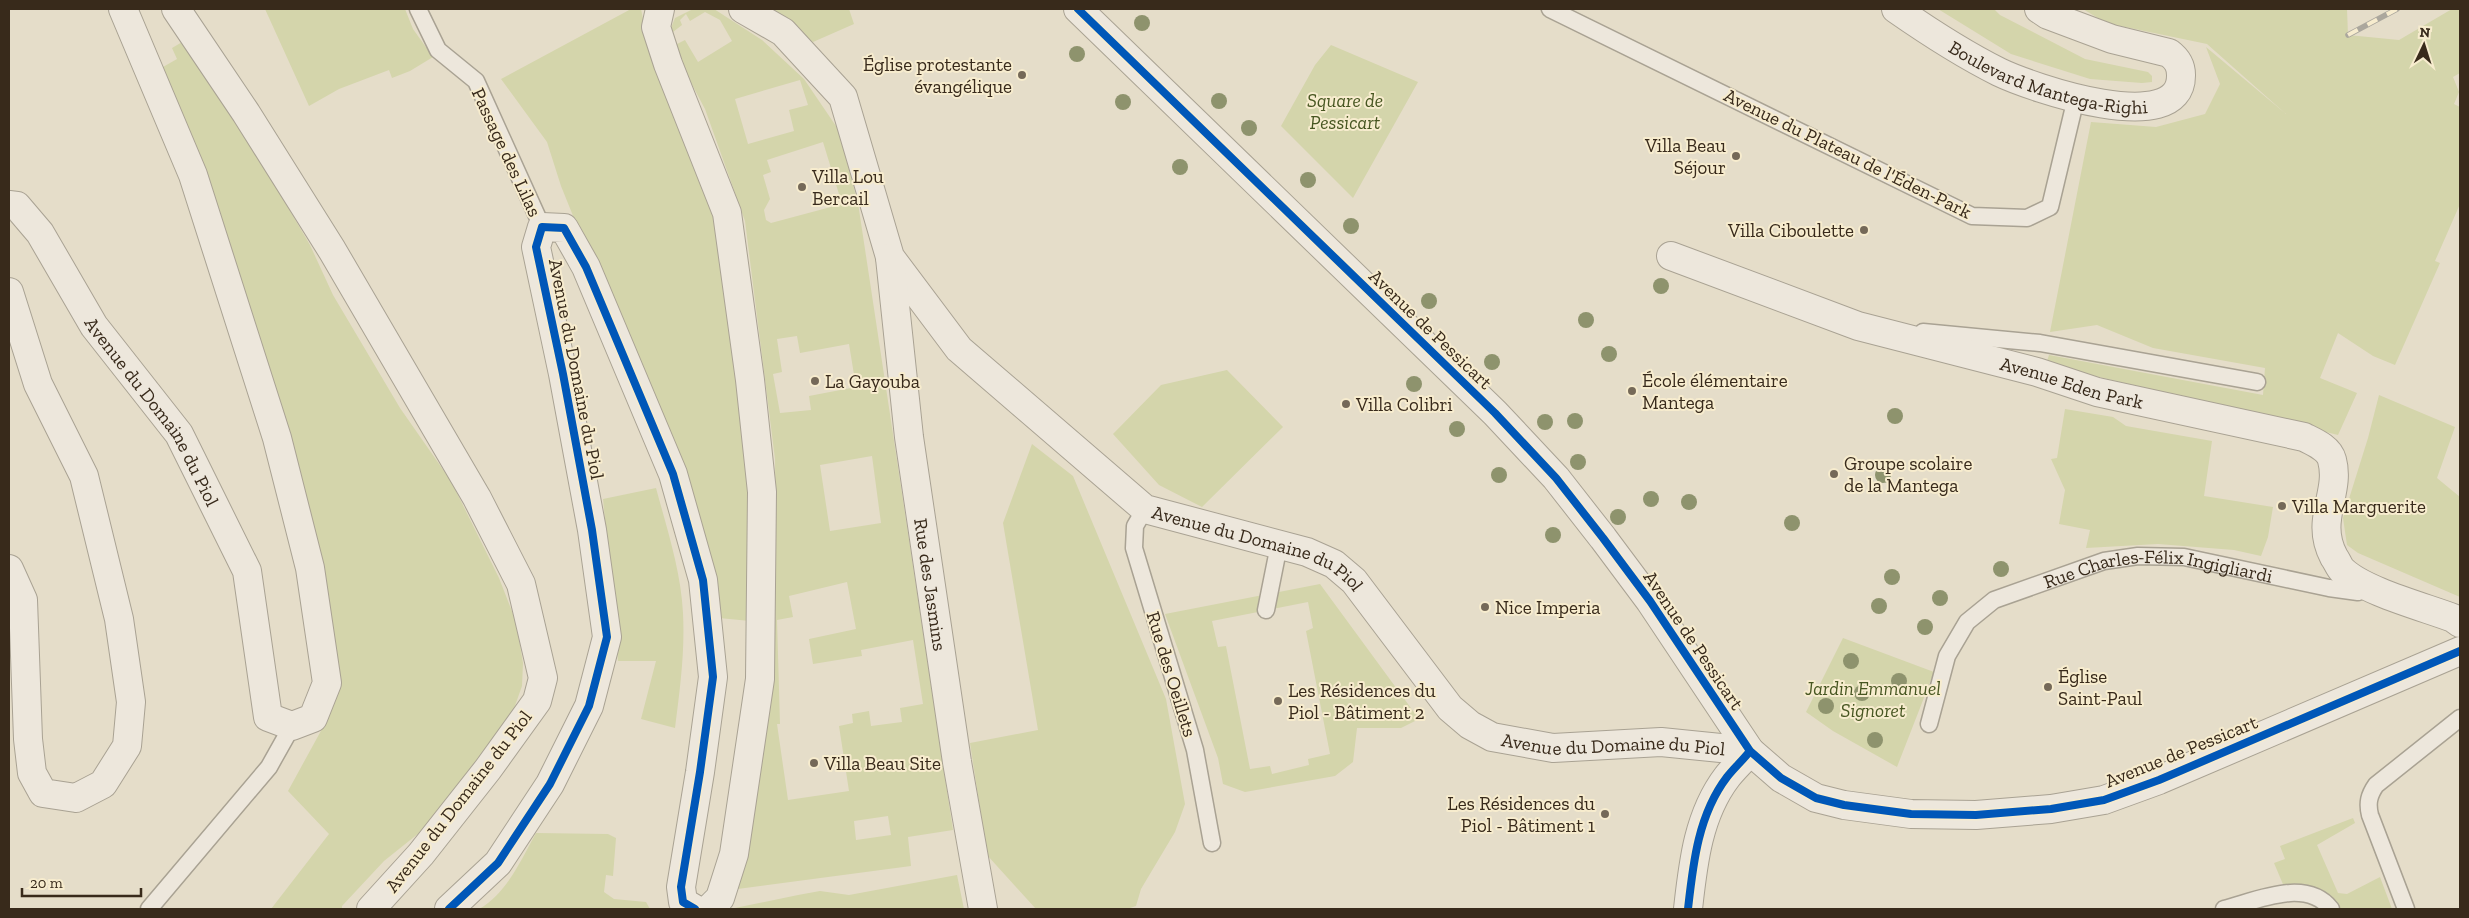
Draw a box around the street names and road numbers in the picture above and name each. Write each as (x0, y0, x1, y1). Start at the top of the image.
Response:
street label: Boulevard Mantega-Righi (1945, 36, 2148, 119)
street label: Avenue du Plateau de l'Éden-Park (1720, 83, 1975, 224)
street label: Passage des Lilas (467, 84, 546, 220)
street label: Avenue du Domaine du Piol (544, 257, 609, 481)
street label: Avenue de Pessicart (1364, 265, 1497, 394)
street label: Avenue du Domaine du Piol (79, 313, 224, 510)
street label: Avenue Eden Park (1998, 352, 2146, 414)
street label: Avenue du Domaine du Piol (1150, 500, 1368, 596)
street label: Rue des Jasmins (909, 517, 951, 652)
street label: Rue Charles-Félix Ingigliardi (2040, 545, 2275, 594)
street label: Avenue de Pessicart (1639, 566, 1749, 714)
street label: Rue des Oeillets (1141, 609, 1202, 740)
street label: Avenue du Domaine du Piol (380, 706, 537, 897)
street label: Avenue de Pessicart (2102, 710, 2261, 793)
street label: Avenue du Domaine du Piol (1500, 728, 1726, 760)

